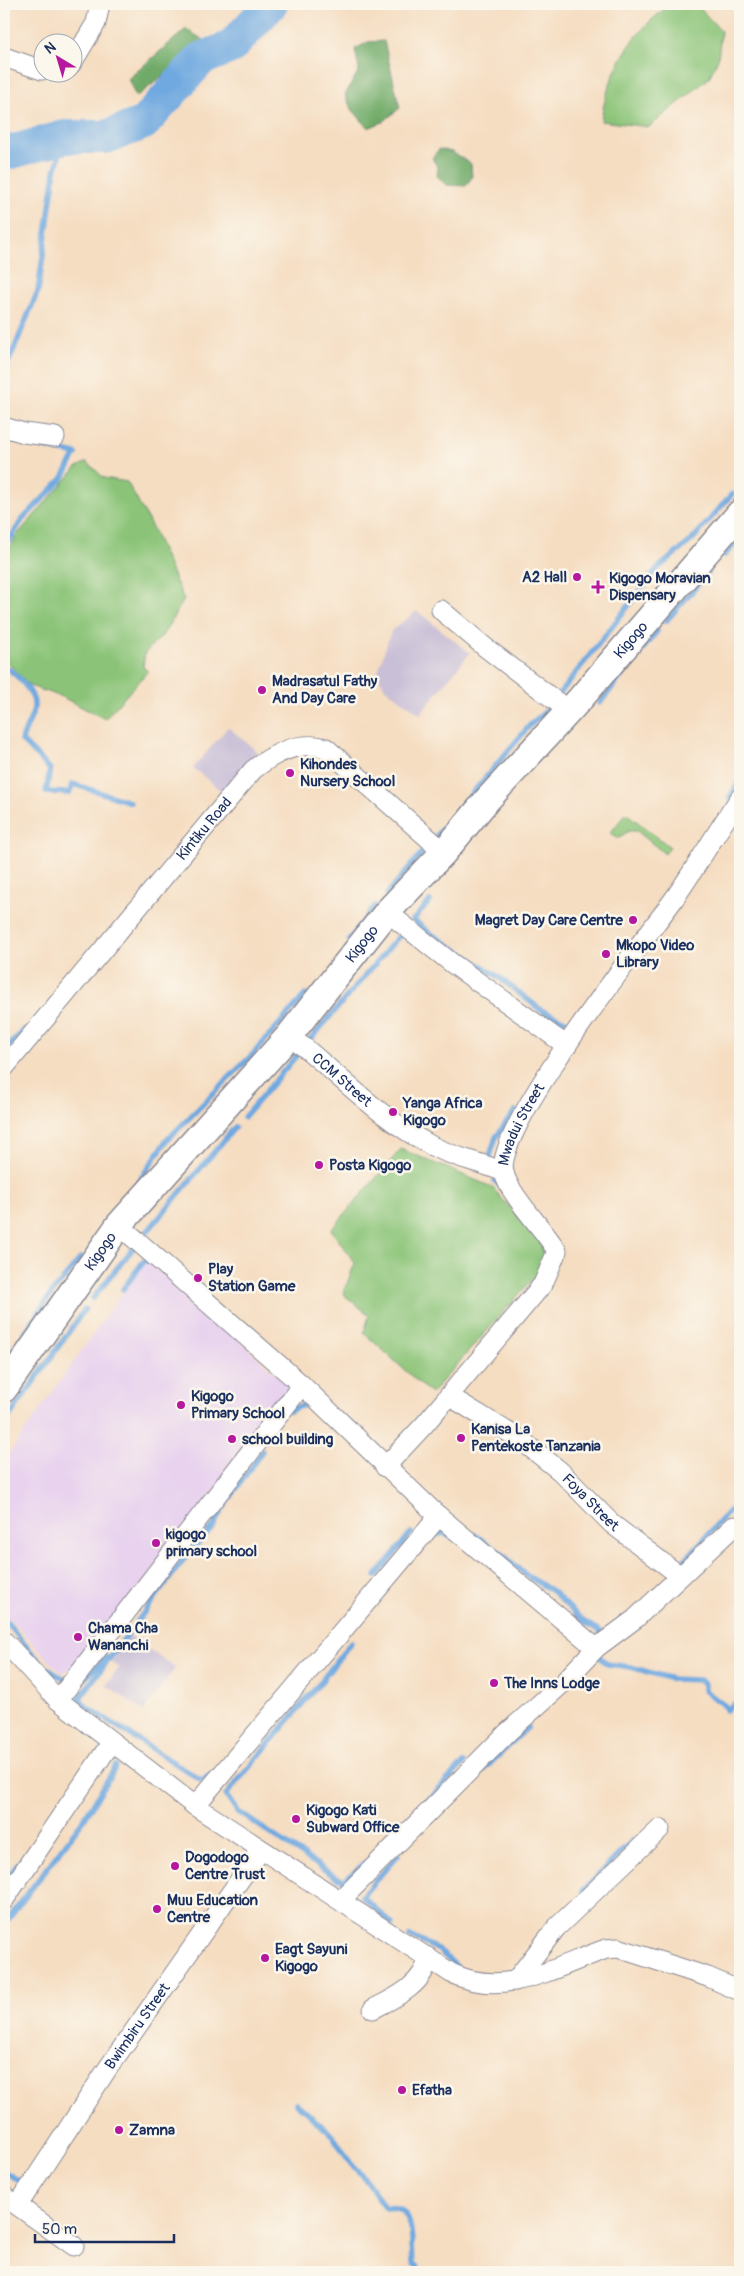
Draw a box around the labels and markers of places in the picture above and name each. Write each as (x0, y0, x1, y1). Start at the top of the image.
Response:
place label: A2 Hall (522, 568, 567, 587)
place label: Kigogo Moravian Dispensary (609, 569, 711, 605)
marker: A2 Hall (571, 571, 583, 583)
marker: Kigogo Moravian Dispensary (591, 580, 605, 594)
place label: Madrasatul Fathy And Day Care (272, 672, 378, 708)
marker: Madrasatul Fathy And Day Care (256, 684, 268, 696)
place label: Kihondes Nursery School (300, 755, 395, 791)
marker: Kihondes Nursery School (284, 767, 296, 779)
place label: Magret Day Care Centre (475, 911, 624, 930)
marker: Magret Day Care Centre (627, 914, 639, 926)
place label: Mkopo Video Library (616, 936, 694, 972)
marker: Mkopo Video Library (600, 948, 612, 960)
place label: Yanga Africa Kigogo (402, 1094, 482, 1130)
marker: Yanga Africa Kigogo (387, 1106, 399, 1118)
place label: Posta Kigogo (329, 1156, 411, 1175)
marker: Posta Kigogo (313, 1159, 325, 1171)
place label: Play Station Game (208, 1260, 296, 1296)
marker: Play Station Game (192, 1272, 204, 1284)
place label: Kigogo Primary School (191, 1387, 285, 1423)
marker: Kigogo Primary School (175, 1399, 187, 1411)
place label: Kanisa La Pentekoste Tanzania (471, 1420, 601, 1456)
place label: school building (242, 1430, 334, 1449)
marker: Kanisa La Pentekoste Tanzania (455, 1432, 467, 1444)
marker: school building (226, 1433, 238, 1445)
place label: kigogo primary school (165, 1525, 257, 1561)
marker: kigogo primary school (150, 1537, 162, 1549)
place label: Chama Cha Wananchi (88, 1619, 158, 1655)
marker: Chama Cha Wananchi (72, 1631, 84, 1643)
place label: The Inns Lodge (503, 1674, 600, 1693)
marker: The Inns Lodge (488, 1677, 500, 1689)
place label: Kigogo Kati Subward Office (306, 1801, 400, 1837)
marker: Kigogo Kati Subward Office (290, 1813, 302, 1825)
place label: Dogodogo Centre Trust (185, 1848, 266, 1884)
marker: Dogodogo Centre Trust (169, 1860, 181, 1872)
place label: Muu Education Centre (167, 1891, 259, 1927)
marker: Muu Education Centre (151, 1903, 163, 1915)
place label: Eagt Sayuni Kigogo (275, 1940, 348, 1976)
marker: Eagt Sayuni Kigogo (259, 1952, 271, 1964)
place label: Efatha (412, 2081, 452, 2100)
marker: Efatha (396, 2084, 408, 2096)
place label: Zamna (129, 2121, 175, 2140)
marker: Zamna (113, 2124, 125, 2136)

